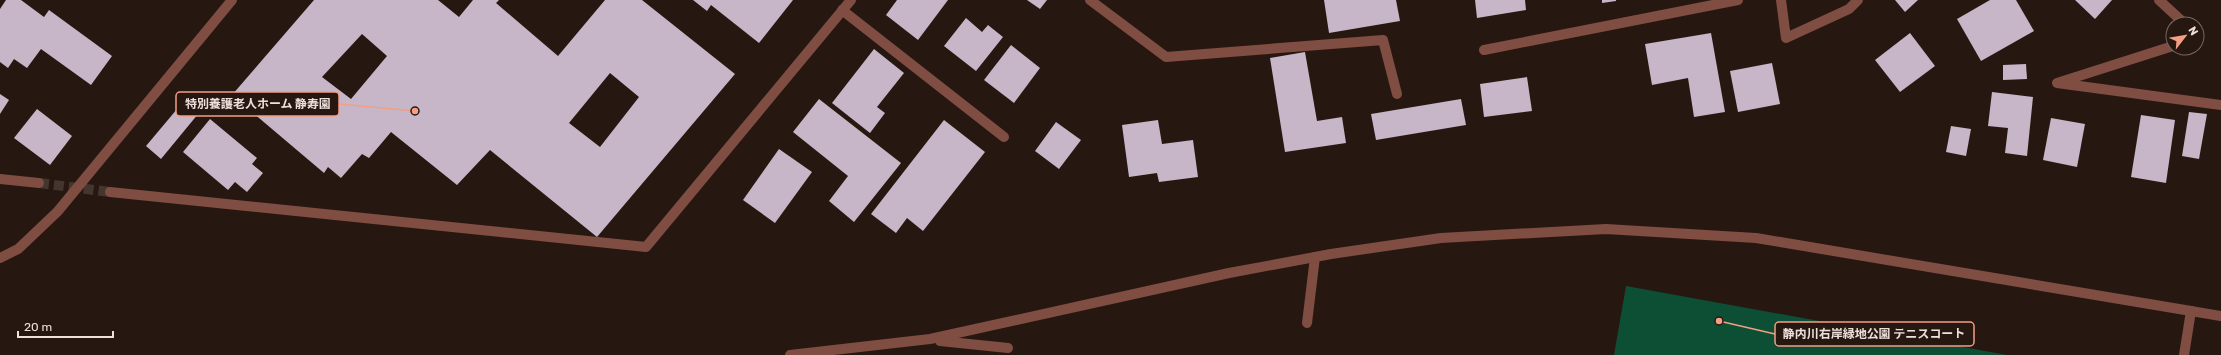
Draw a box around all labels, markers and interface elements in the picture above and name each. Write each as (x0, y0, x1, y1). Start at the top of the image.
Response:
north arrow (2165, 16, 2205, 56)
text: N (2186, 24, 2201, 38)
callout: 特別養護老人ホーム 静寿園 (176, 92, 339, 116)
text: 特別養護老人ホーム 静寿園 (185, 97, 331, 111)
scale bar (18, 313, 113, 339)
text: 20 m (24, 320, 52, 334)
callout: 静内川右岸緑地公園 テニスコート (1775, 322, 1974, 346)
text: 静内川右岸緑地公園 テニスコート (1783, 327, 1965, 341)

